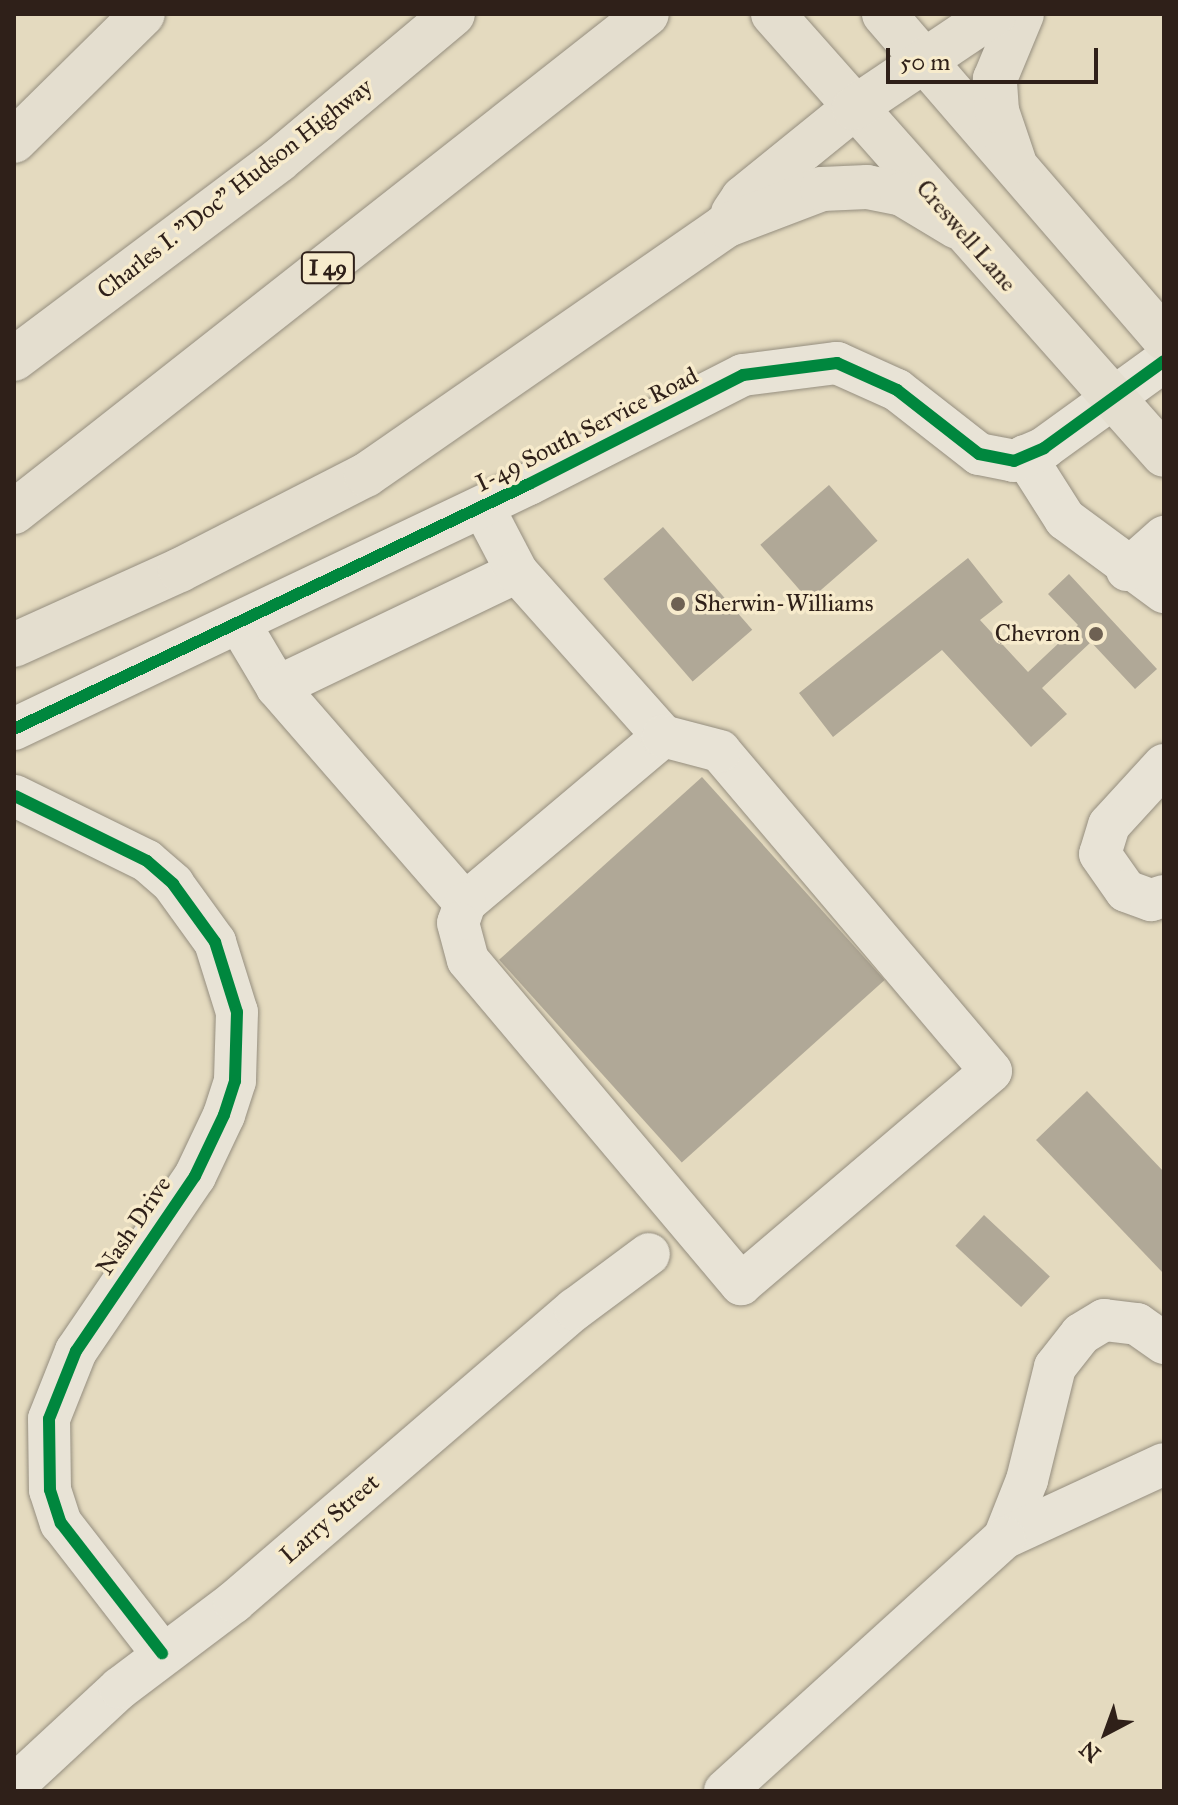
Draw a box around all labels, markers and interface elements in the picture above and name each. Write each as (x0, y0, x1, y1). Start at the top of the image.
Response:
scale bar (890, 32, 1102, 82)
text: 50 m (900, 47, 950, 77)
street label: Charles I. "Doc" Hudson Highway (92, 73, 378, 305)
street label: Creswell Lane (910, 174, 1022, 298)
road number: I 49 (300, 250, 356, 286)
street label: I-49 South Service Road (471, 362, 703, 498)
place label: Sherwin-Williams (694, 590, 873, 618)
marker: Sherwin-Williams (669, 595, 687, 613)
place label: Chevron (995, 620, 1080, 648)
marker: Chevron (1087, 625, 1105, 643)
street label: Nash Drive (91, 1171, 177, 1281)
street label: Larry Street (275, 1468, 385, 1570)
north arrow (1066, 1693, 1146, 1773)
text: N (1074, 1735, 1106, 1768)

